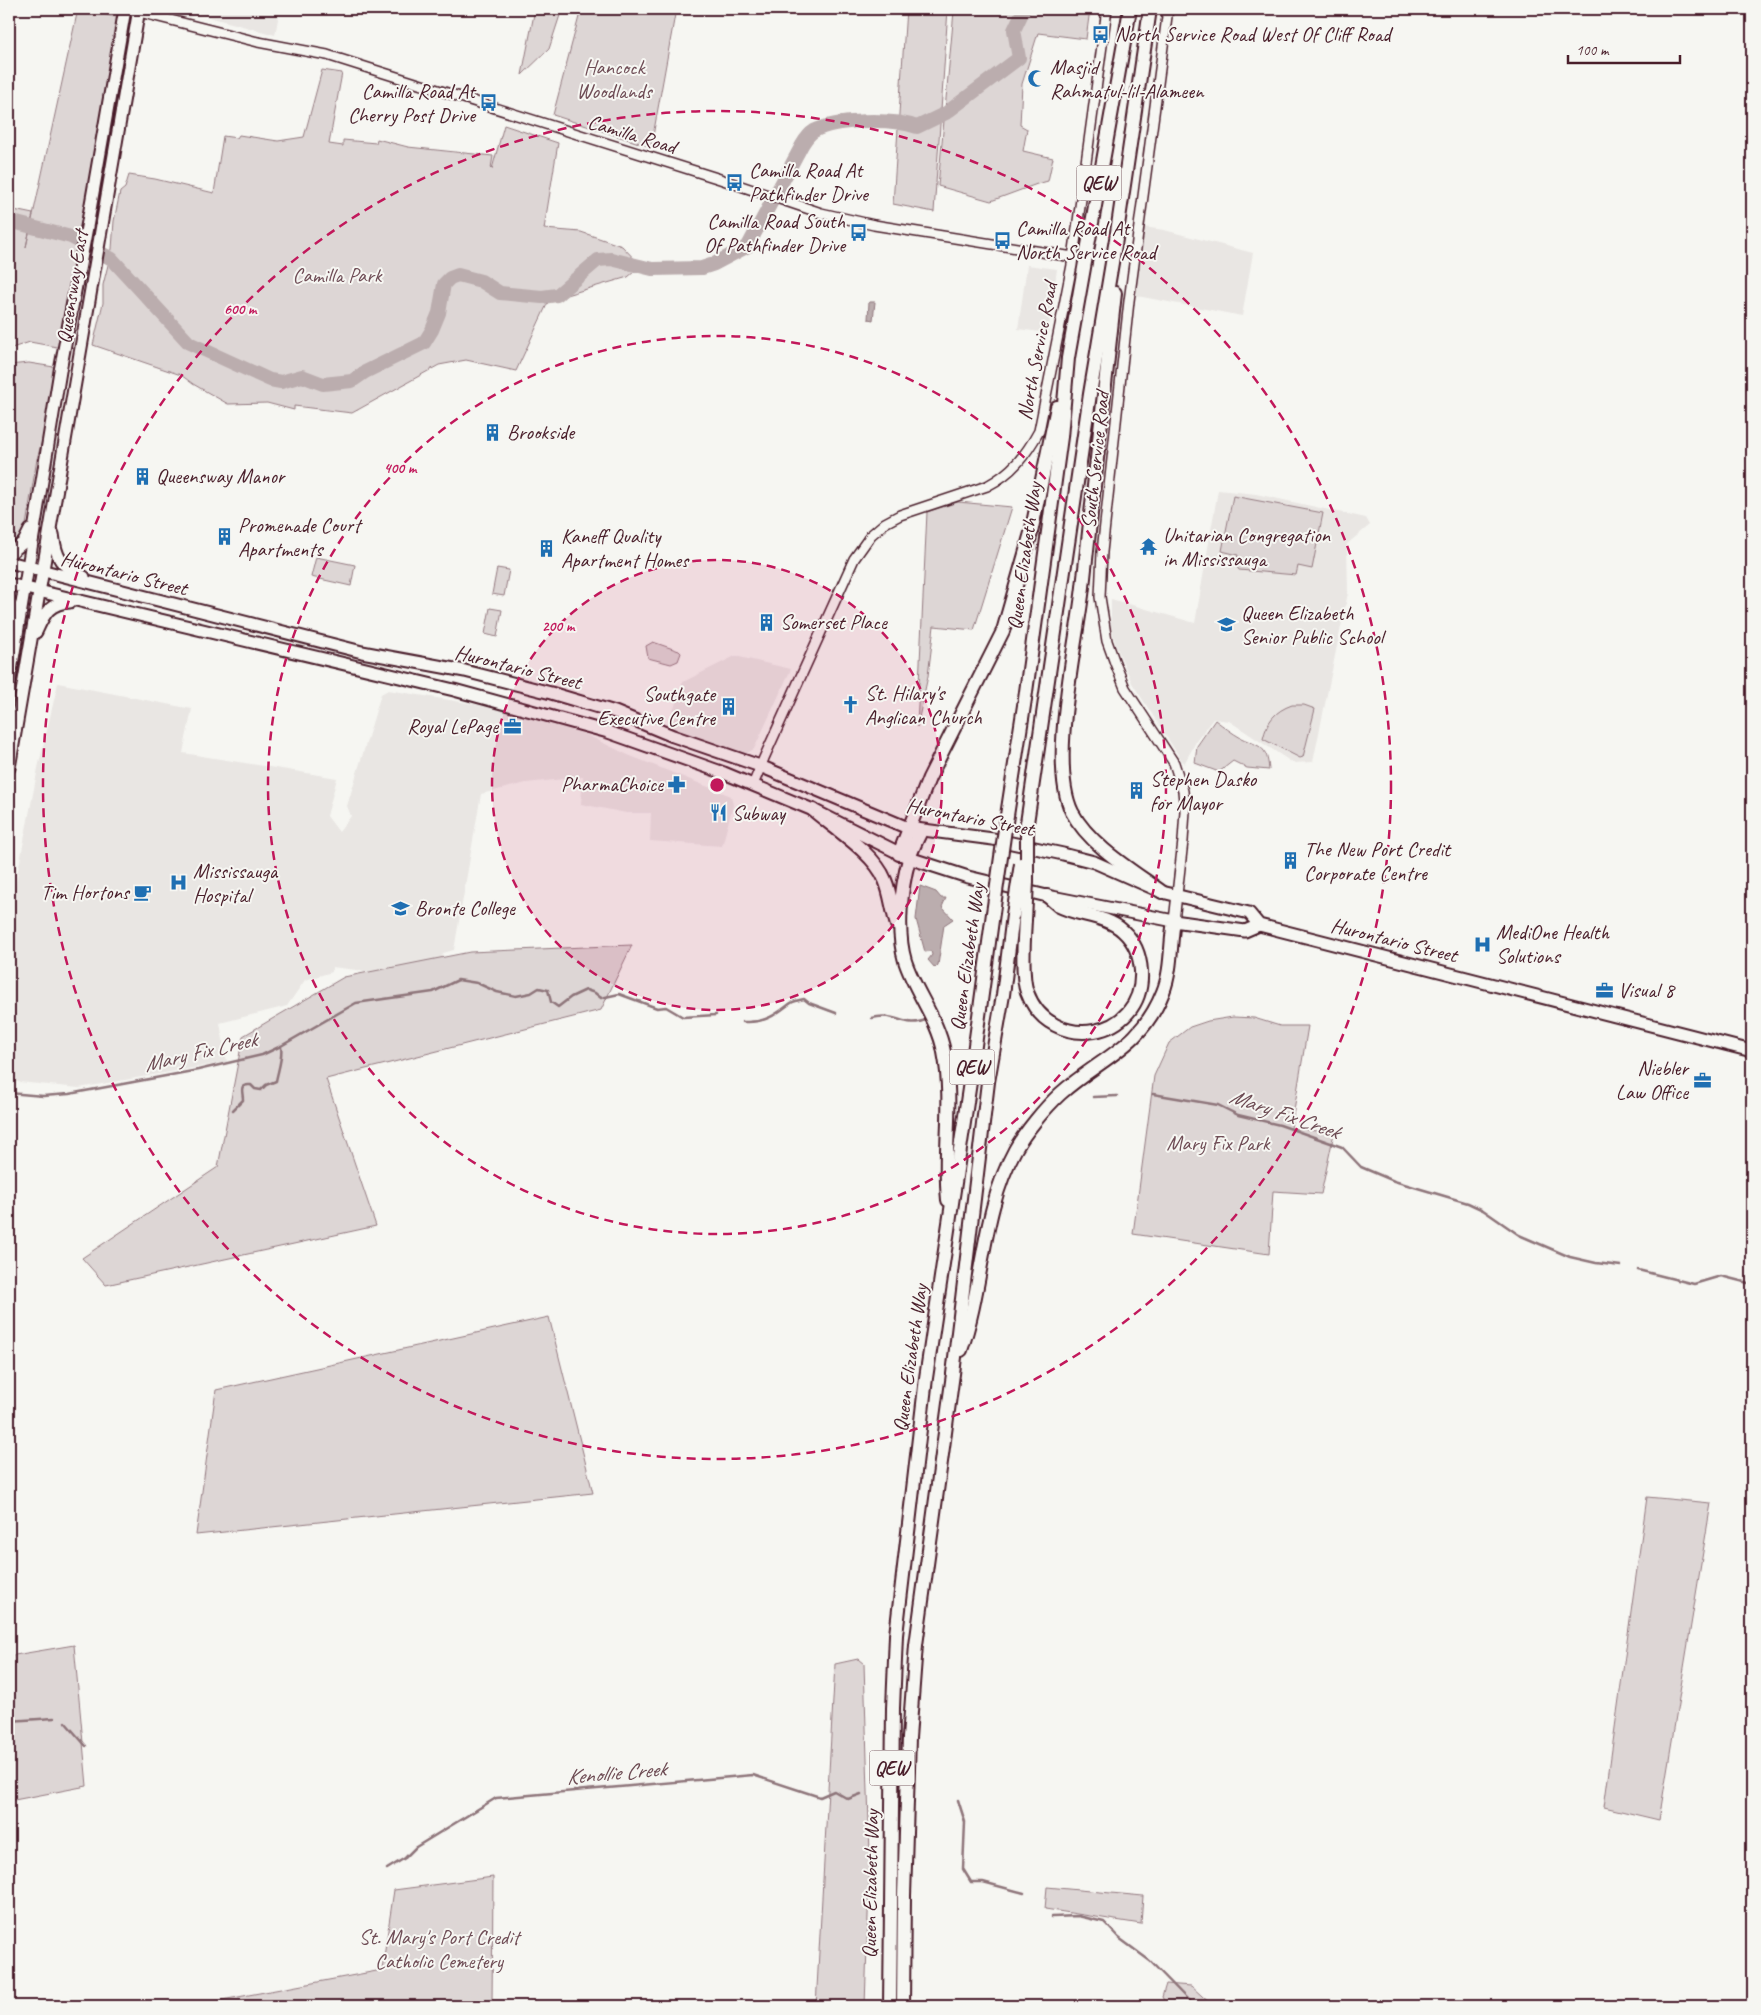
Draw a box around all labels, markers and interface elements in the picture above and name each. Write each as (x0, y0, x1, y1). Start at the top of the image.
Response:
place label: North Service Road West Of Cliff Road (1115, 21, 1394, 47)
bus stop icon: North Service Road West Of Cliff Road (1091, 24, 1111, 44)
scale bar (1568, 32, 1681, 64)
text: 100 m (1576, 41, 1610, 60)
park label: Hancock Woodlands (576, 54, 653, 104)
place label: Masjid Rahmatul-lil-Alameen (1050, 54, 1205, 104)
mosque icon: Masjid Rahmatul-lil-Alameen (1026, 69, 1046, 89)
place label: Camilla Road At Cherry Post Drive (348, 78, 477, 128)
bus stop icon: Camilla Road At Cherry Post Drive (479, 93, 499, 113)
street label: Camilla Road (585, 108, 683, 161)
place label: Camilla Road At Pathfinder Drive (749, 157, 870, 207)
road number: QEW (1076, 166, 1122, 200)
bus stop icon: Camilla Road At Pathfinder Drive (725, 172, 745, 192)
place label: Camilla Road South Of Pathfinder Drive (704, 208, 847, 258)
place label: Camilla Road At North Service Road (1016, 215, 1159, 265)
bus stop icon: Camilla Road South Of Pathfinder Drive (849, 223, 869, 243)
street label: Queensway East (50, 226, 94, 345)
bus stop icon: Camilla Road At North Service Road (992, 230, 1012, 250)
park label: Camilla Park (293, 262, 383, 288)
street label: North Service Road (1011, 276, 1064, 422)
text: 600 m (224, 300, 258, 319)
street label: South Service Road (1075, 387, 1115, 530)
place label: Brookside (507, 419, 576, 445)
building icon: Brookside (483, 422, 503, 442)
text: 400 m (384, 459, 418, 478)
place label: Queensway Manor (156, 463, 286, 489)
building icon: Queensway Manor (132, 466, 152, 486)
street label: Queen Elizabeth Way (1001, 479, 1047, 631)
place label: Promenade Court Apartments (238, 512, 363, 562)
place label: Unitarian Congregation in Mississauga (1163, 522, 1331, 572)
place label: Kaneff Quality Apartment Homes (561, 523, 690, 573)
building icon: Promenade Court Apartments (214, 527, 234, 547)
temple icon: Unitarian Congregation in Mississauga (1139, 537, 1159, 557)
building icon: Kaneff Quality Apartment Homes (537, 538, 557, 558)
street label: Hurontario Street (58, 545, 192, 602)
place label: Queen Elizabeth Senior Public School (1241, 600, 1387, 650)
place label: Somerset Place (780, 609, 888, 635)
building icon: Somerset Place (756, 612, 776, 632)
school or university icon: Queen Elizabeth Senior Public School (1217, 615, 1237, 635)
text: 200 m (542, 617, 576, 636)
street label: Hurontario Street (452, 639, 586, 696)
place label: St. Hilary's Anglican Church (865, 680, 982, 730)
place label: Southgate Executive Centre (597, 681, 717, 731)
church icon: St. Hilary's Anglican Church (841, 695, 861, 715)
building icon: Southgate Executive Centre (719, 696, 739, 716)
place label: Royal LePage (407, 713, 499, 739)
office icon: Royal LePage (502, 716, 522, 736)
place label: Stephen Dasko for Mayor (1150, 766, 1258, 816)
place label: PharmaChoice (561, 771, 664, 797)
pharmacy icon: PharmaChoice (667, 774, 687, 794)
centre of rings (708, 776, 726, 794)
building icon: Stephen Dasko for Mayor (1126, 781, 1146, 801)
street label: Hurontario Street (904, 792, 1038, 842)
place label: Subway (732, 800, 787, 826)
restaurant icon: Subway (708, 803, 728, 823)
place label: The New Port Credit Corporate Centre (1304, 836, 1452, 886)
building icon: The New Port Credit Corporate Centre (1280, 851, 1300, 871)
place label: Mississauga Hospital (193, 858, 279, 908)
hospital icon: Mississauga Hospital (169, 873, 189, 893)
place label: Tim Hortons (41, 879, 131, 905)
street label: Queen Elizabeth Way (944, 880, 990, 1032)
cafe icon: Tim Hortons (133, 882, 153, 902)
place label: Bronte College (415, 895, 516, 921)
school or university icon: Bronte College (391, 898, 411, 918)
street label: Hurontario Street (1328, 912, 1462, 969)
place label: MediOne Health Solutions (1496, 919, 1610, 969)
hospital icon: MediOne Health Solutions (1472, 934, 1492, 954)
place label: Visual 8 (1618, 977, 1676, 1003)
office icon: Visual 8 (1594, 980, 1614, 1000)
water label: Mary Fix Creek (141, 1025, 263, 1078)
road number: QEW (950, 1050, 994, 1084)
place label: Niebler Law Office (1616, 1055, 1689, 1105)
office icon: Niebler Law Office (1692, 1070, 1712, 1090)
water label: Mary Fix Creek (1226, 1082, 1347, 1147)
park label: Mary Fix Park (1166, 1130, 1271, 1156)
street label: Queen Elizabeth Way (887, 1281, 933, 1433)
road number: QEW (870, 1750, 914, 1786)
water label: Kenollie Creek (565, 1754, 671, 1791)
street label: Queen Elizabeth Way (856, 1808, 884, 1959)
park label: St. Mary's Port Credit Catholic Cemetery (359, 1924, 522, 1974)

